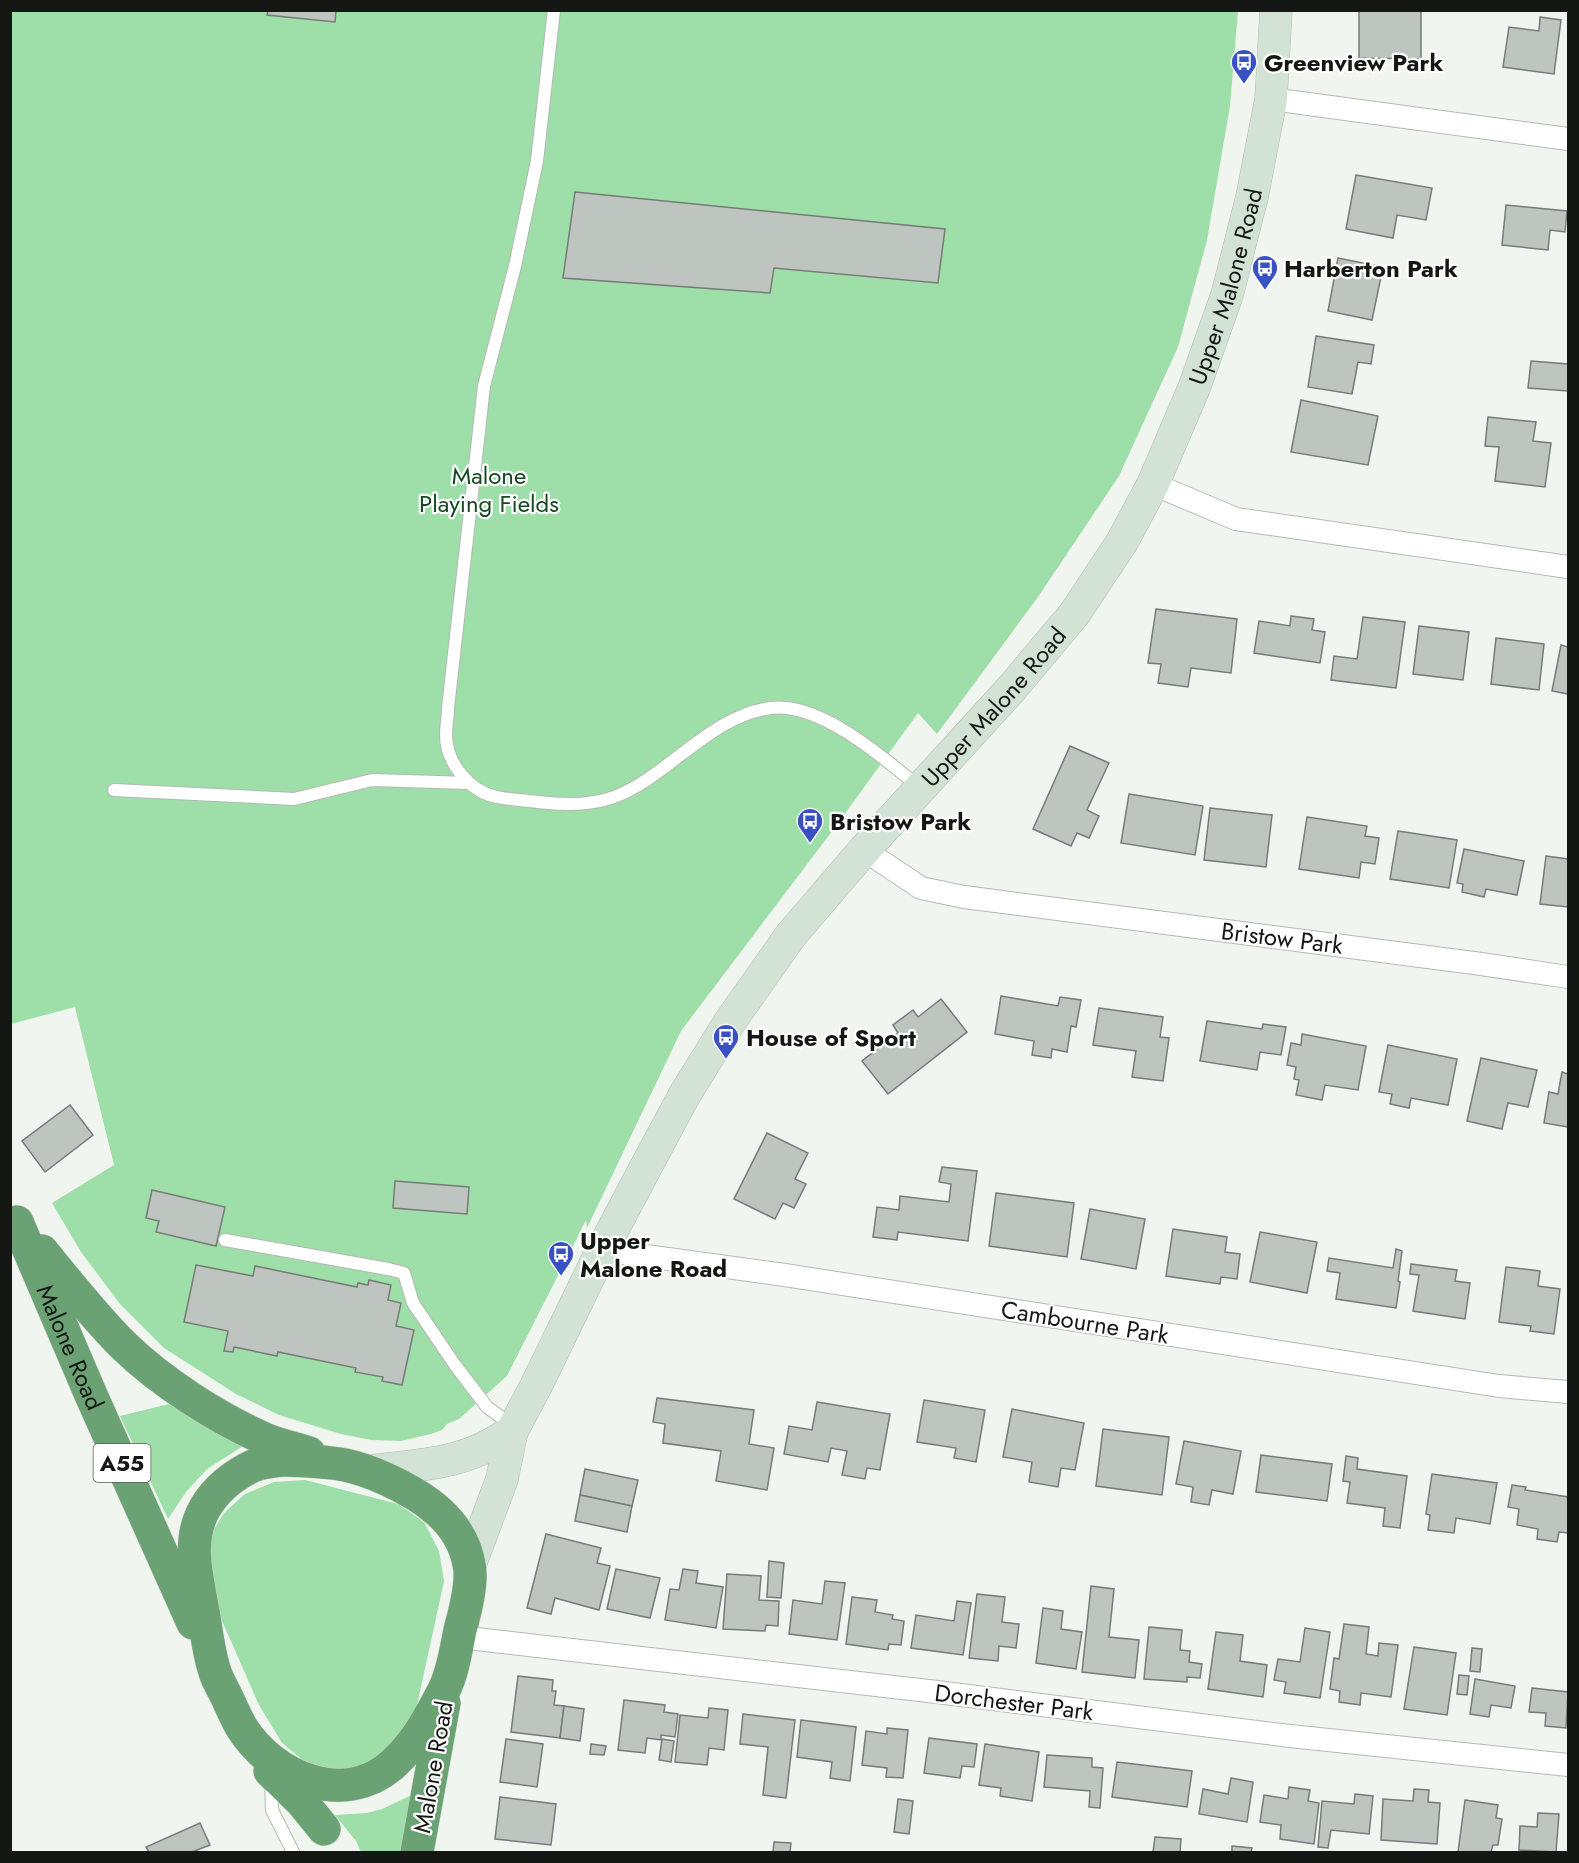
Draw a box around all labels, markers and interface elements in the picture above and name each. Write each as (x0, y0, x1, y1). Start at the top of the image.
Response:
place label: Greenview Park (1264, 45, 1443, 80)
bus stop icon: Greenview Park (1229, 47, 1259, 85)
street label: Upper Malone Road (1179, 185, 1271, 390)
place label: Harberton Park (1284, 251, 1458, 286)
bus stop icon: Harberton Park (1250, 253, 1280, 291)
park label: Malone Playing Fields (419, 458, 559, 521)
street label: Upper Malone Road (913, 619, 1074, 794)
place label: Bristow Park (830, 804, 971, 839)
bus stop icon: Bristow Park (795, 806, 825, 844)
street label: Bristow Park (1219, 913, 1345, 963)
place label: House of Sport (746, 1020, 916, 1055)
bus stop icon: House of Sport (711, 1022, 741, 1060)
place label: Upper Malone Road (580, 1223, 727, 1286)
bus stop icon: Upper Malone Road (546, 1239, 576, 1277)
street label: Malone Road (28, 1279, 113, 1416)
street label: Cambourne Park (999, 1291, 1172, 1353)
road number: A55 (94, 1444, 150, 1482)
street label: Dorchester Park (933, 1675, 1096, 1729)
street label: Malone Road (404, 1698, 462, 1836)

